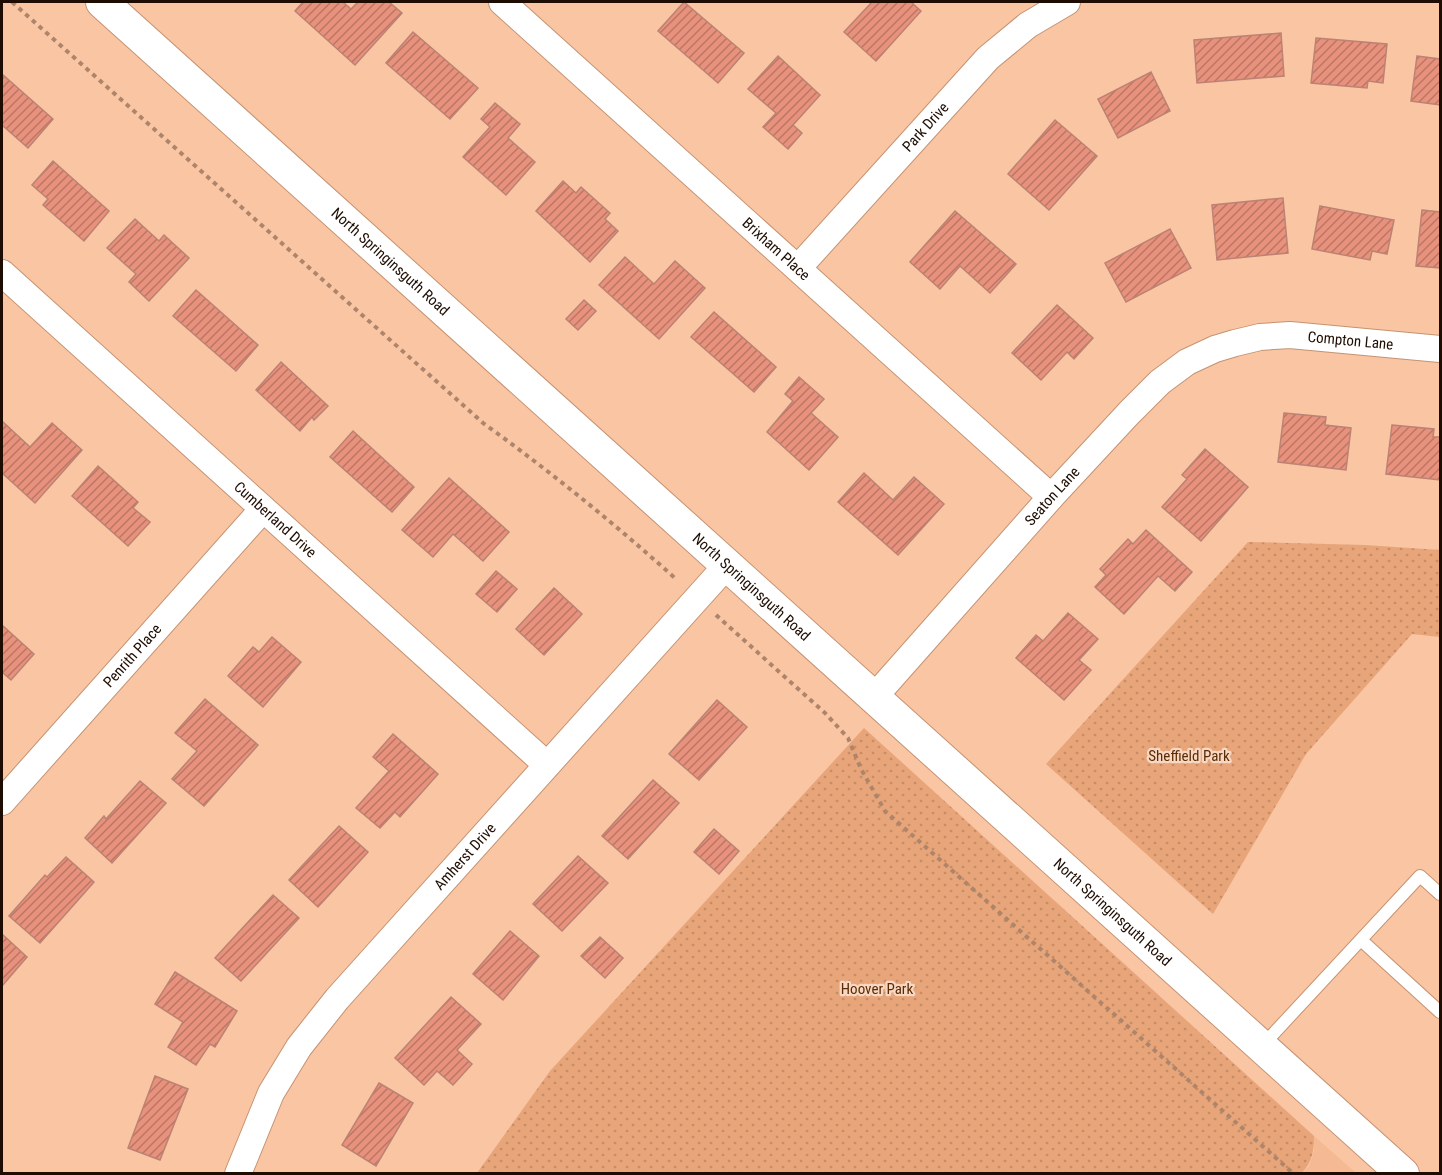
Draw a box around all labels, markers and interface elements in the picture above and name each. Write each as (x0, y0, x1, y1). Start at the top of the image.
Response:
street label: Park Drive (899, 99, 952, 155)
street label: North Springinsguth Road (328, 204, 453, 319)
street label: Brixham Place (738, 214, 814, 284)
street label: Compton Lane (1307, 328, 1394, 354)
street label: Seaton Lane (1021, 463, 1083, 529)
street label: Cumberland Drive (230, 478, 320, 561)
street label: North Springinsguth Road (689, 529, 814, 645)
street label: Penrith Place (99, 620, 165, 691)
park label: Sheffield Park (1148, 747, 1230, 765)
street label: Amherst Drive (430, 820, 500, 894)
street label: North Springinsguth Road (1050, 855, 1175, 970)
park label: Hoover Park (841, 980, 913, 998)

